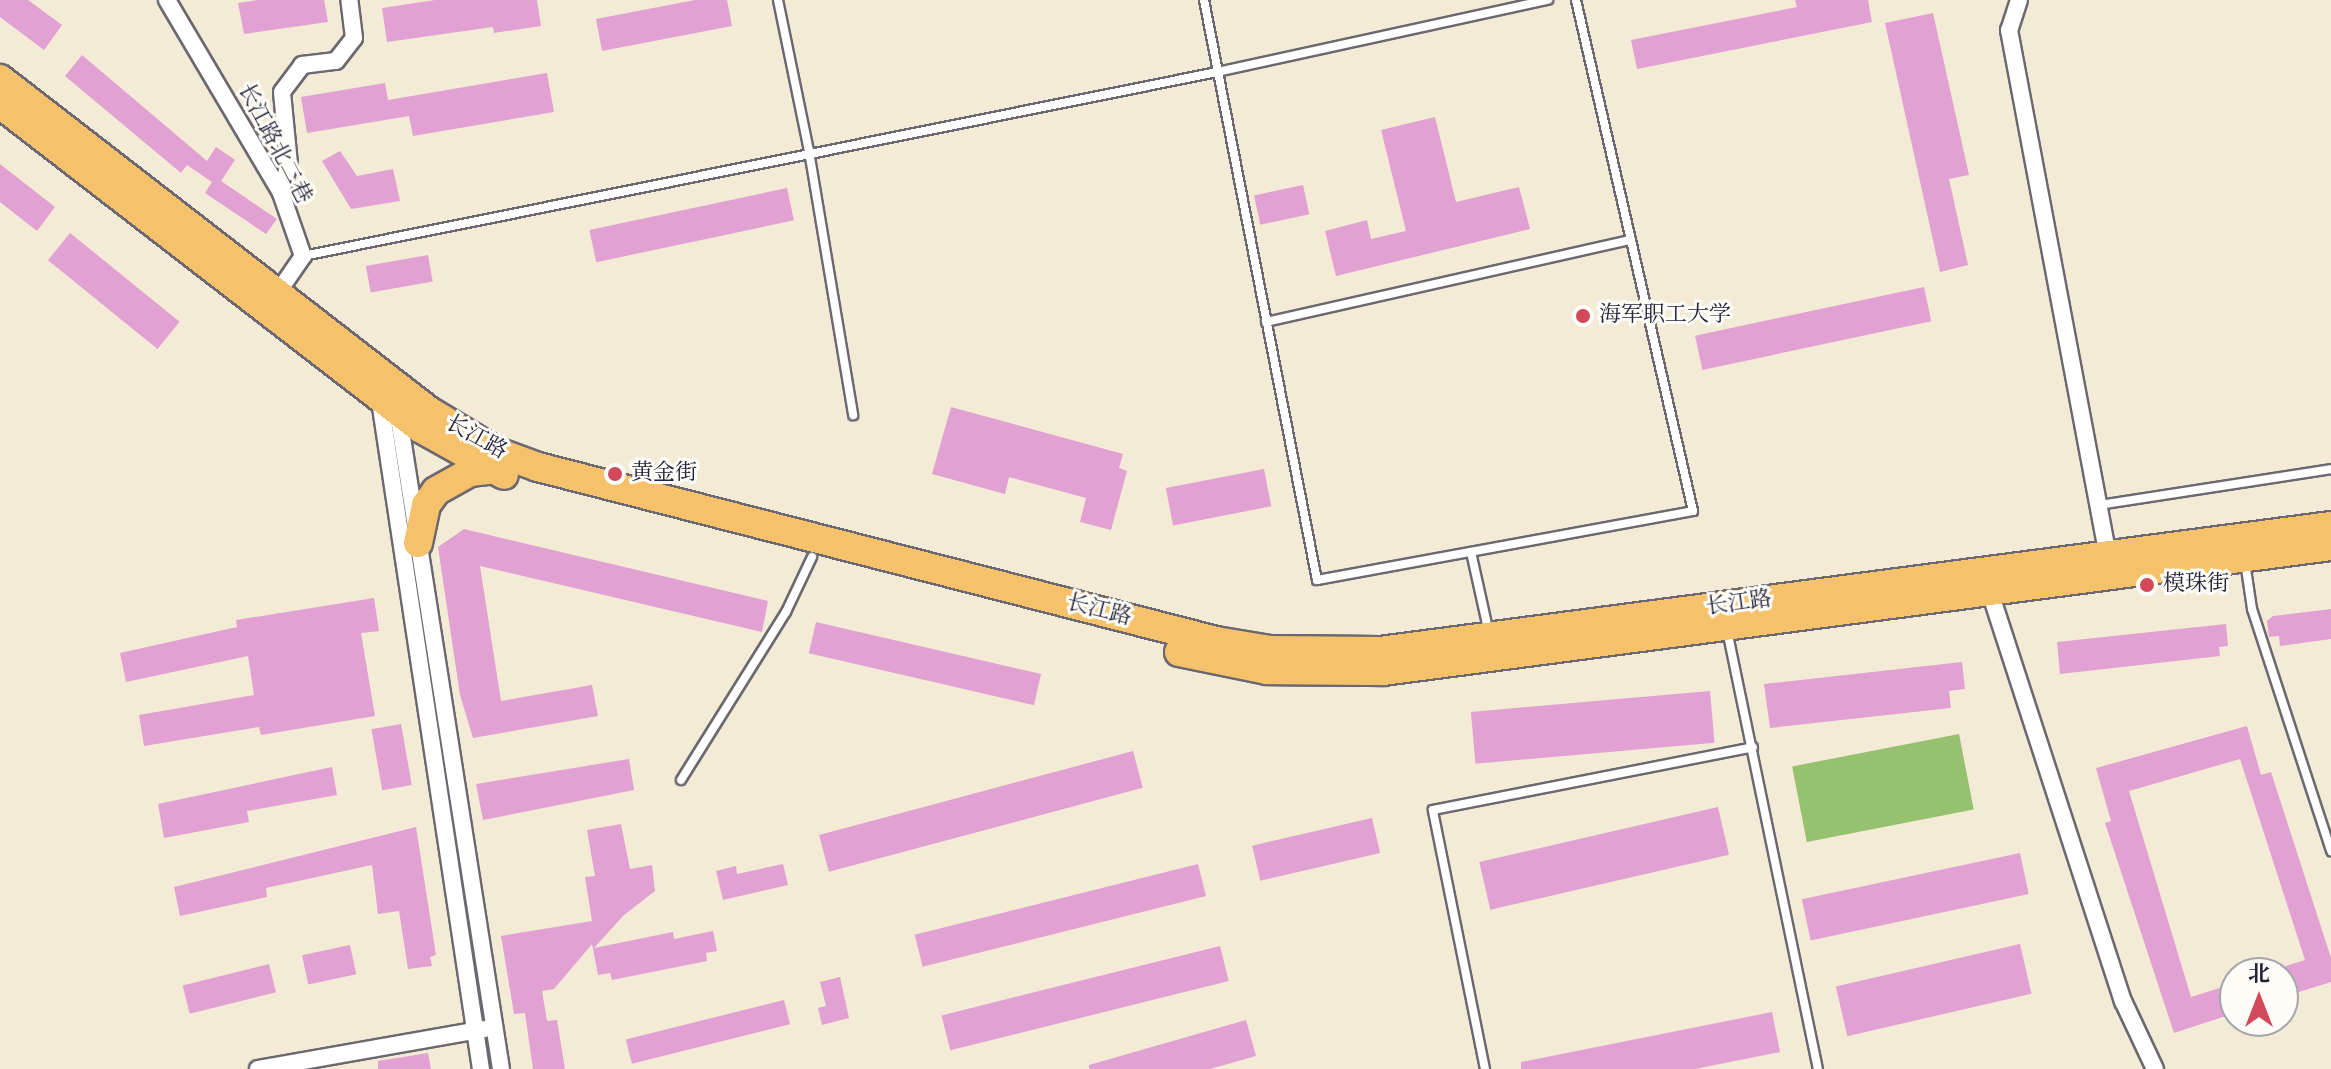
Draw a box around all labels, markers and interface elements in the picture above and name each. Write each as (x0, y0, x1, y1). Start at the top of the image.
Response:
street label: 长江路北二巷 (231, 80, 317, 208)
place label: 海军职工大学 (1599, 303, 1731, 329)
marker: 海军职工大学 (1574, 307, 1592, 325)
street label: 长江路 (441, 410, 511, 466)
place label: 黄金街 (631, 461, 697, 487)
marker: 黄金街 (606, 465, 624, 483)
place label: 模珠街 (2163, 572, 2229, 598)
marker: 模珠街 (2138, 576, 2156, 594)
street label: 长江路 (1704, 586, 1774, 622)
street label: 长江路 (1064, 590, 1134, 632)
north arrow (2219, 957, 2299, 1037)
text: 北 (2248, 961, 2270, 989)

